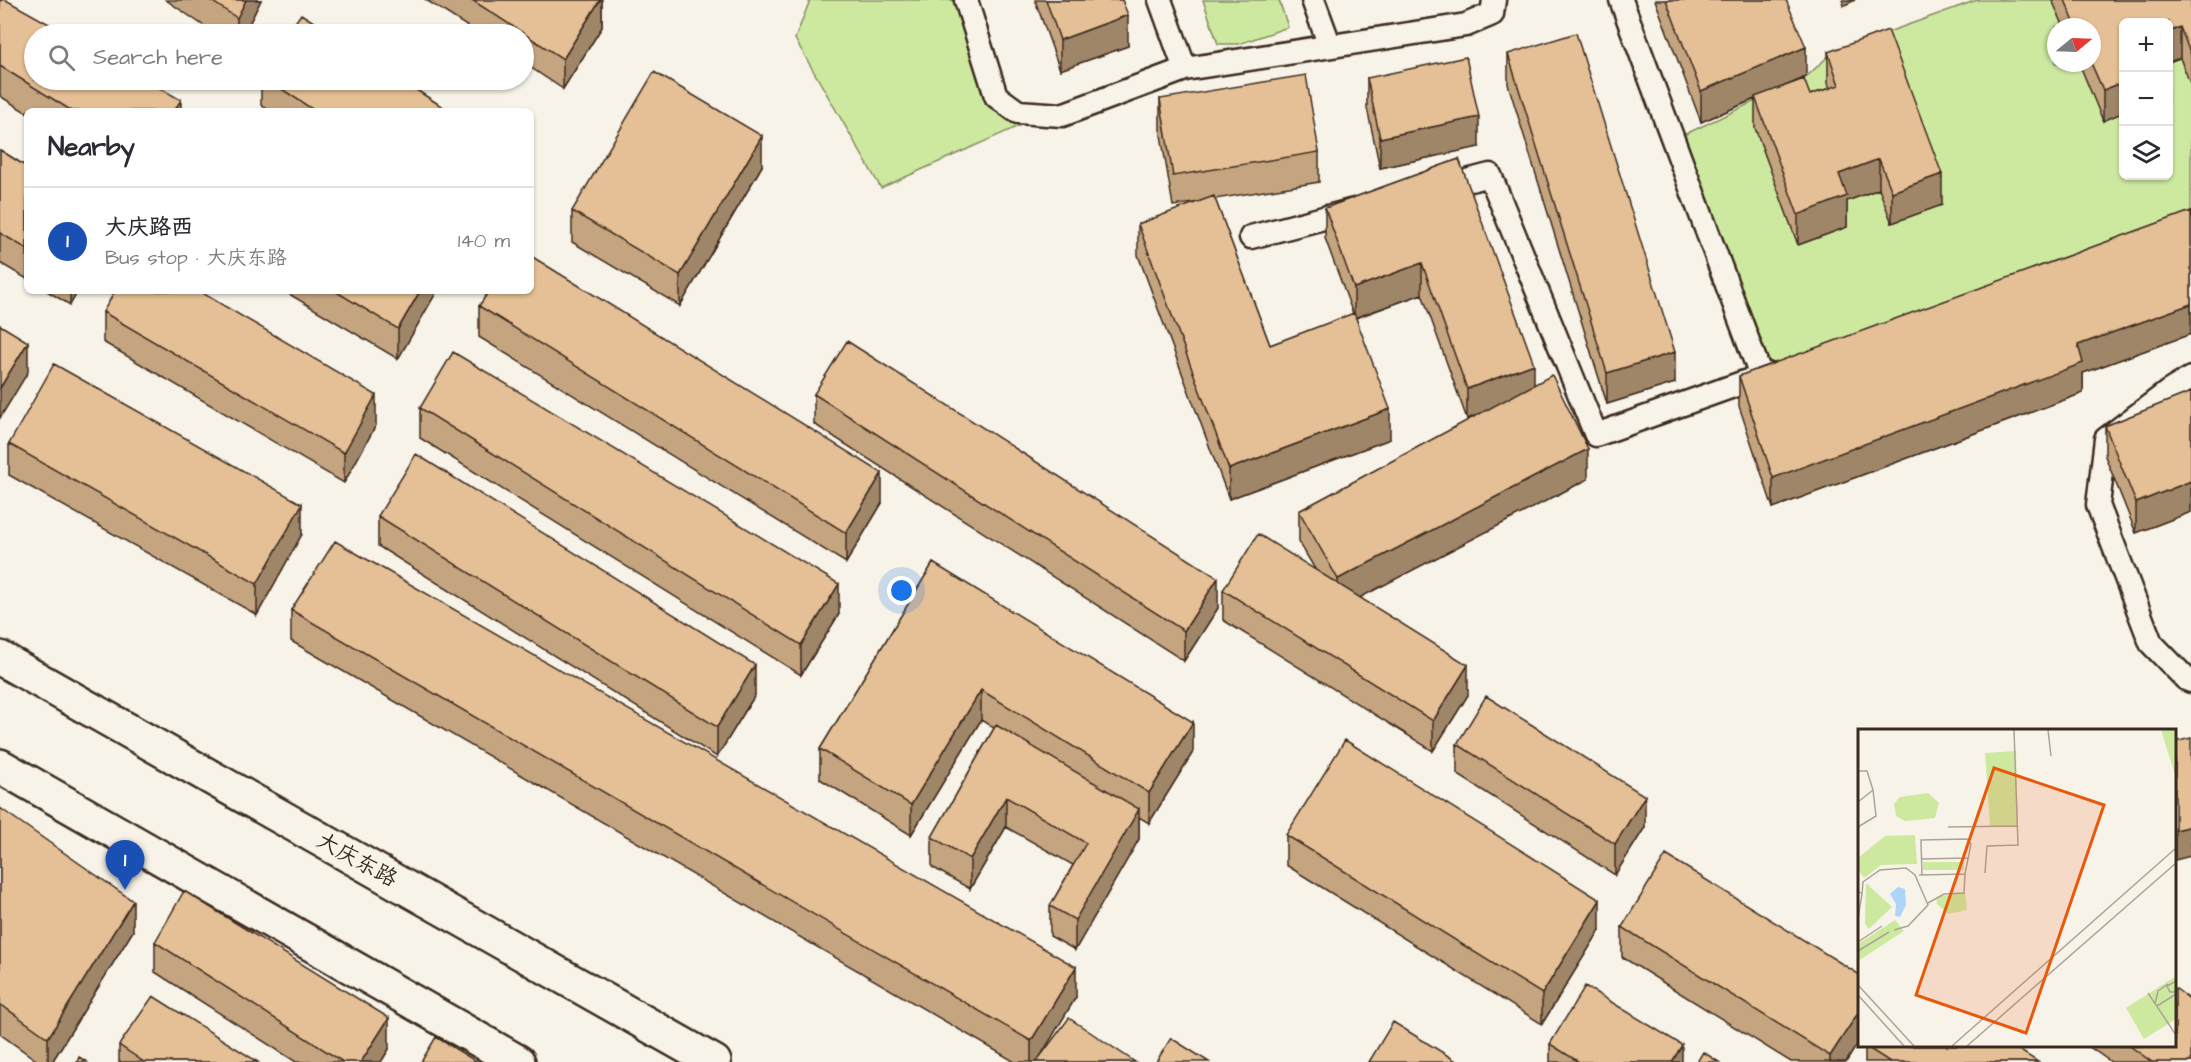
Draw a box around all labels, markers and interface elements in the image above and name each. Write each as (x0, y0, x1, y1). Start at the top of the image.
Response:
north arrow (2047, 18, 2101, 72)
map controls (2119, 18, 2173, 180)
button: + (2119, 18, 2173, 72)
search box (24, 24, 534, 90)
icon: search (45, 41, 78, 74)
text: Search here (93, 42, 223, 73)
button: − (2119, 72, 2173, 126)
button: layers (2119, 126, 2173, 180)
text: Nearby (48, 129, 135, 165)
text: 大庆路西 (105, 212, 193, 243)
text: 1 (66, 227, 69, 255)
text: 140 m (458, 227, 510, 255)
text: Bus stop · 大庆东路 (105, 244, 287, 272)
your location (887, 576, 916, 605)
inset map (1858, 729, 2176, 1047)
street label: 大庆东路 (311, 825, 403, 895)
pin: 1 (106, 840, 144, 890)

